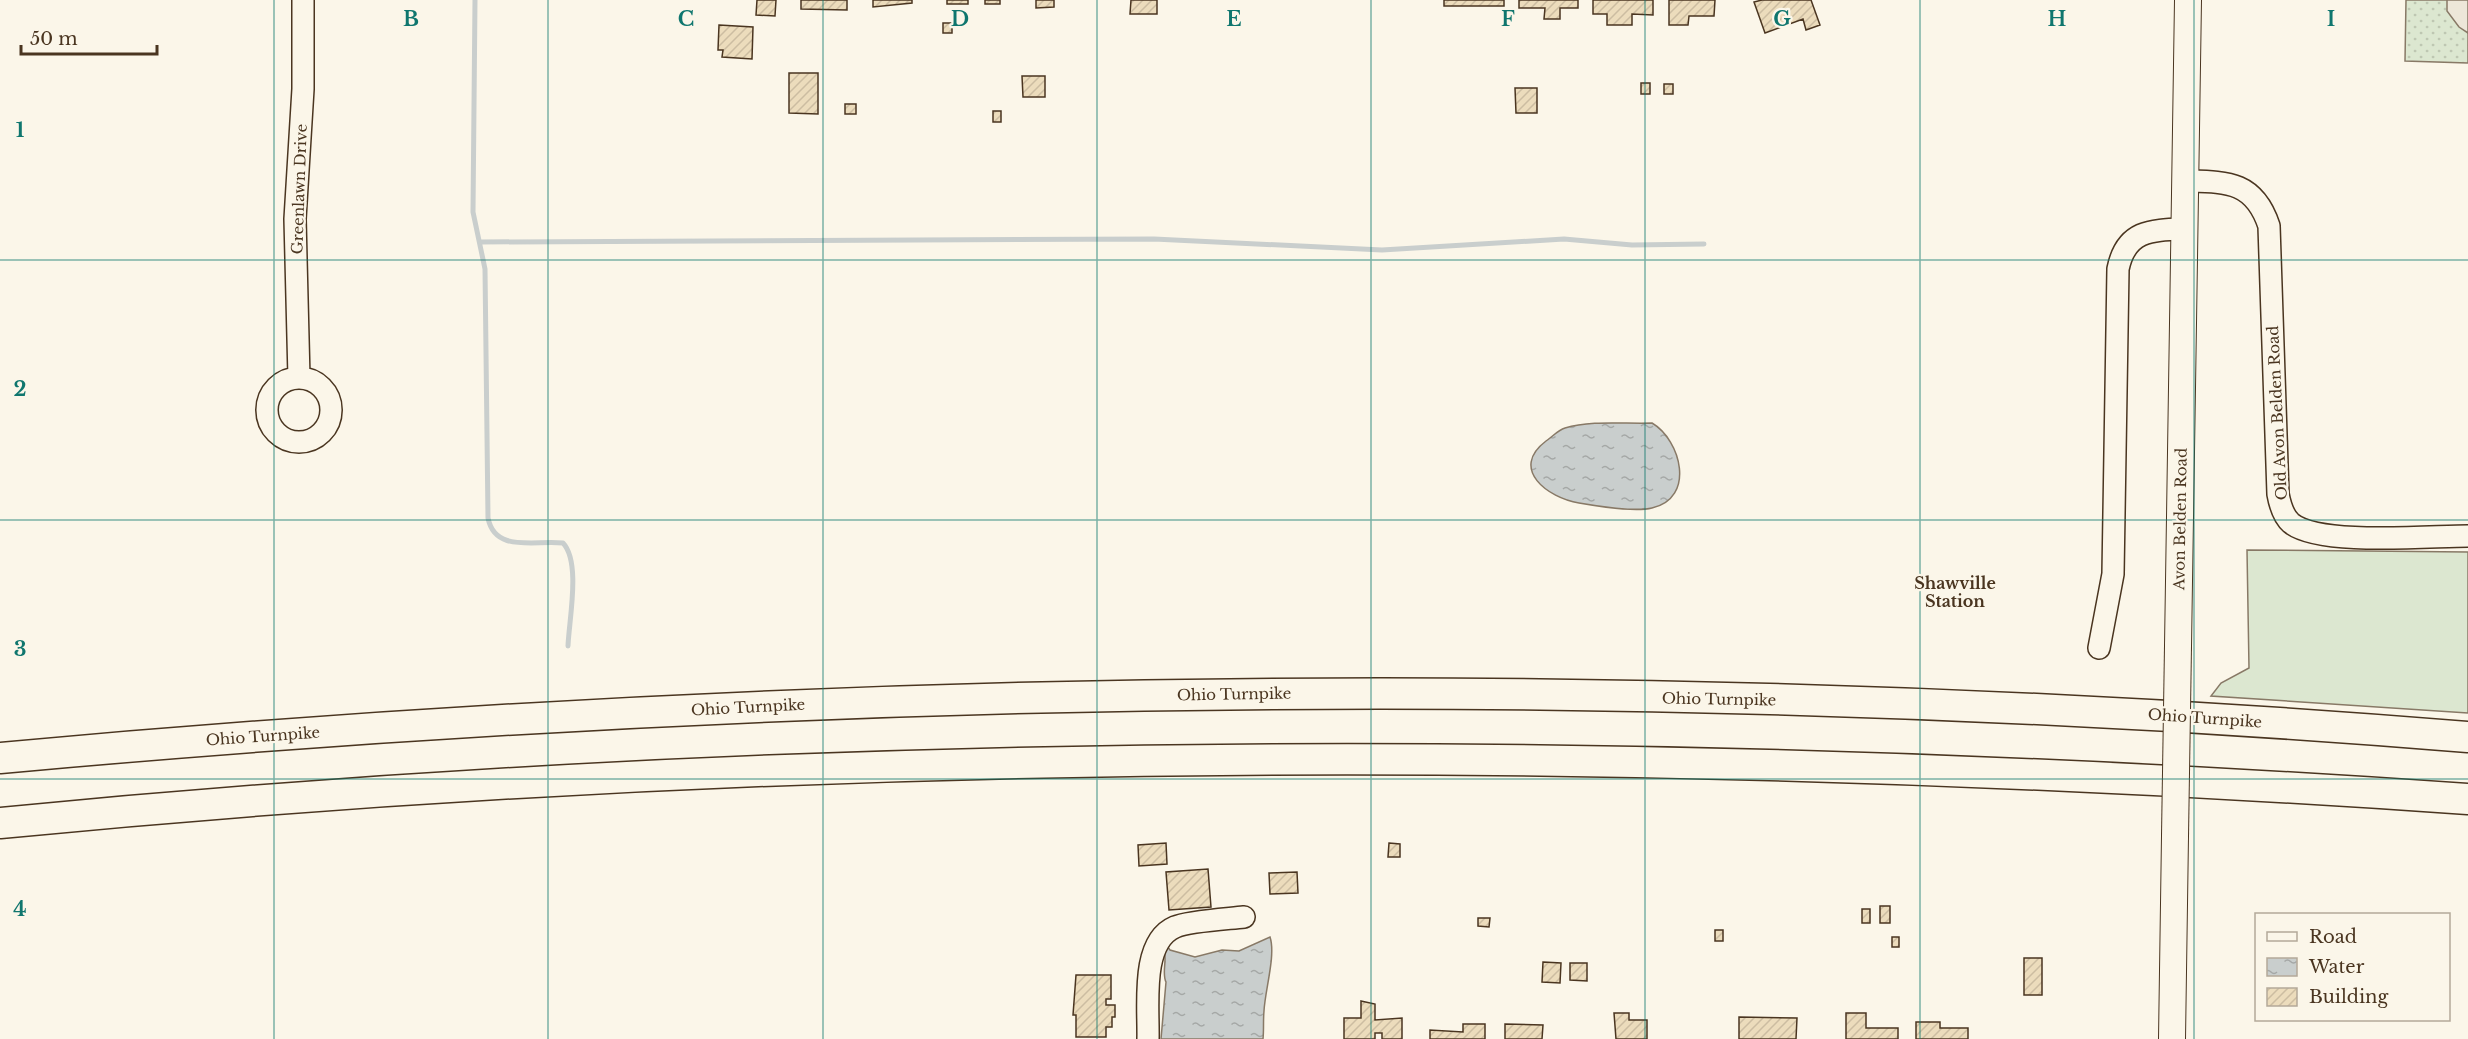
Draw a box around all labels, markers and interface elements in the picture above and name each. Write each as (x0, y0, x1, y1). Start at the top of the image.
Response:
text: B (403, 7, 419, 31)
text: C (678, 7, 694, 31)
text: D (951, 7, 969, 31)
text: E (1226, 7, 1242, 31)
text: F (1501, 7, 1515, 31)
text: G (1773, 7, 1791, 31)
text: H (2048, 7, 2067, 31)
text: I (2327, 7, 2335, 31)
scale bar (21, 18, 158, 56)
text: 50 m (30, 28, 78, 50)
text: 1 (16, 118, 25, 142)
street label: Greenlawn Drive (287, 123, 311, 255)
street label: Old Avon Belden Road (2263, 325, 2291, 501)
text: 2 (13, 377, 27, 401)
street label: Avon Belden Road (2169, 448, 2191, 591)
district label: Shawville Station (1914, 573, 1996, 611)
text: 3 (14, 637, 26, 661)
street label: Ohio Turnpike (1177, 684, 1291, 704)
street label: Ohio Turnpike (1662, 689, 1776, 709)
street label: Ohio Turnpike (690, 695, 806, 719)
street label: Ohio Turnpike (2147, 705, 2263, 731)
street label: Ohio Turnpike (205, 723, 321, 749)
text: 4 (13, 897, 27, 921)
legend (2255, 913, 2450, 1021)
text: Road (2309, 926, 2357, 948)
text: Water (2308, 956, 2365, 978)
text: Building (2309, 986, 2388, 1008)

